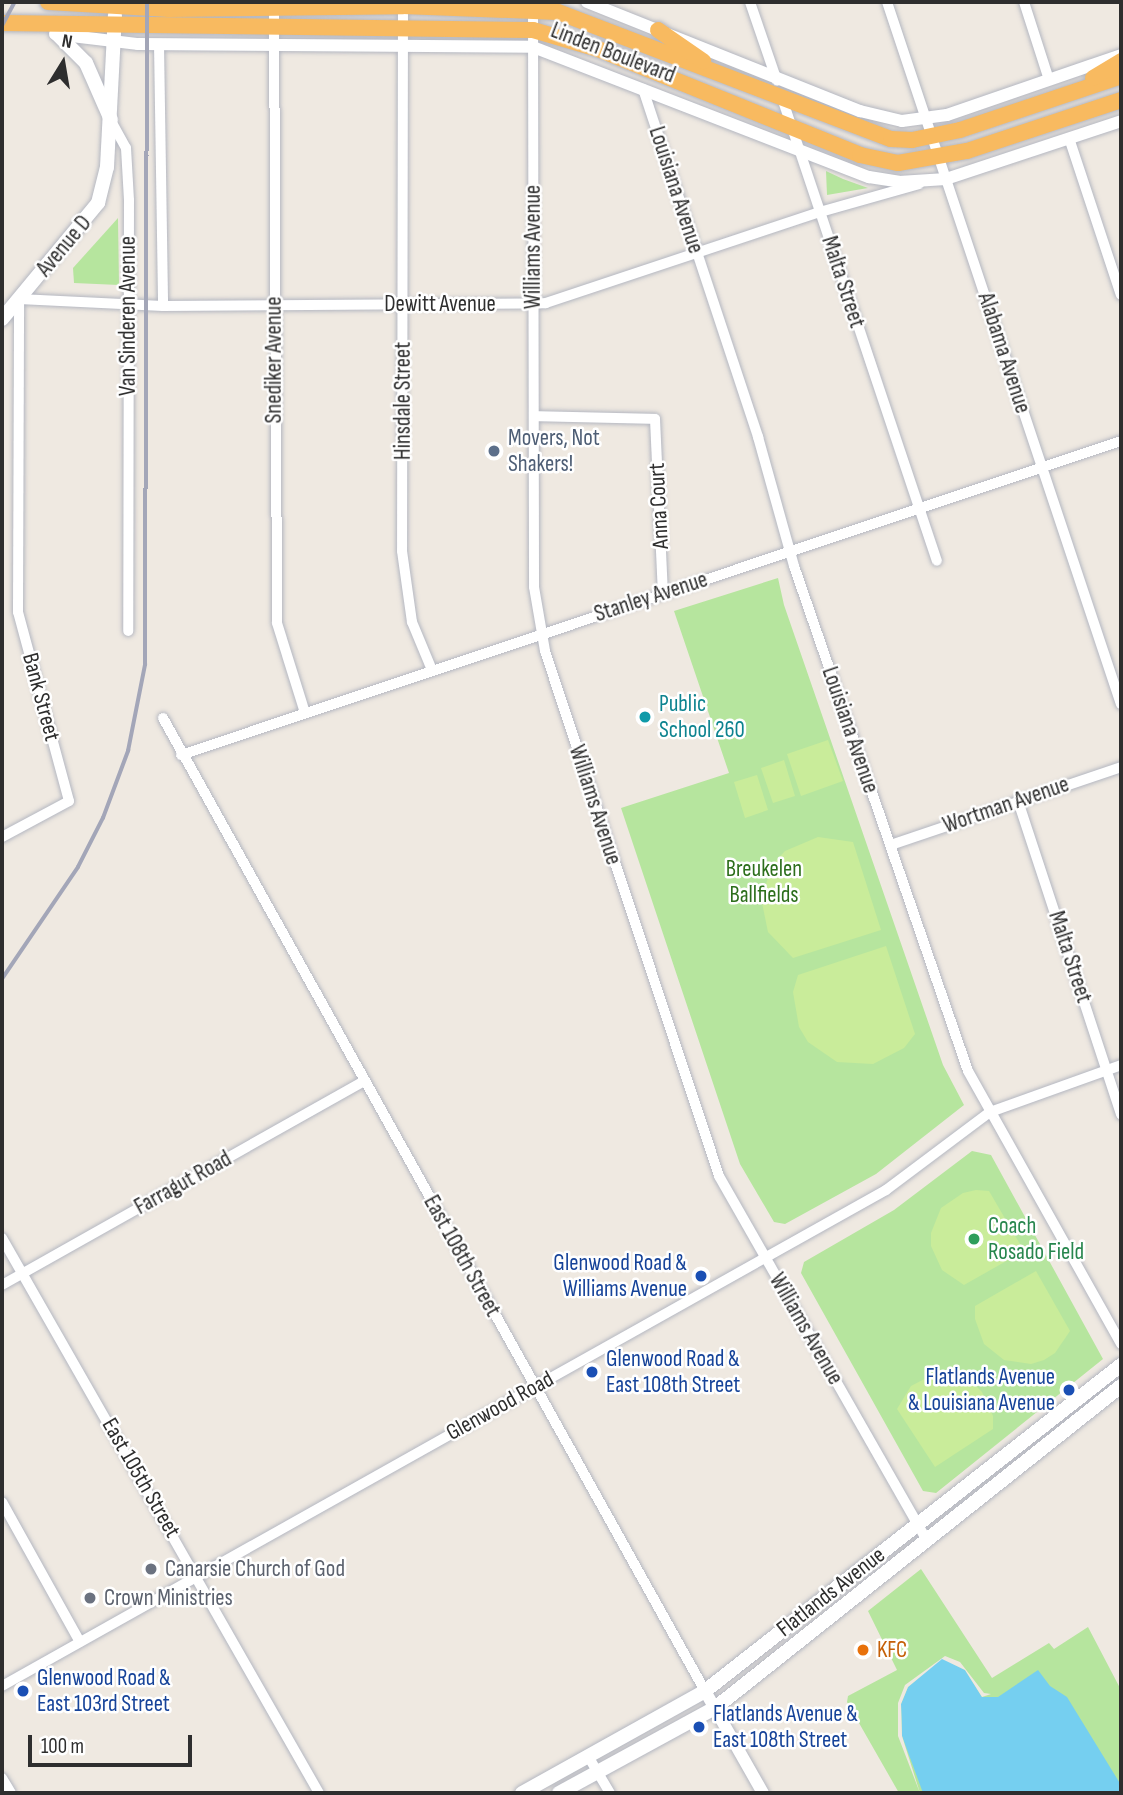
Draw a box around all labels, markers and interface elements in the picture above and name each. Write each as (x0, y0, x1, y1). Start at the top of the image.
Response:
street label: Linden Boulevard (547, 17, 679, 89)
north arrow (28, 28, 98, 98)
text: N (60, 30, 74, 54)
street label: Louisiana Avenue (643, 123, 709, 257)
street label: Williams Avenue (519, 185, 547, 309)
street label: Avenue D (31, 210, 97, 282)
street label: Malta Street (815, 233, 871, 331)
street label: Van Sinderen Avenue (114, 236, 142, 396)
street label: Alabama Avenue (972, 289, 1036, 417)
street label: Dewitt Avenue (384, 290, 496, 318)
street label: Snediker Avenue (260, 297, 288, 423)
street label: Hinsdale Street (389, 342, 417, 460)
place label: Movers, Not Shakers! (508, 424, 600, 478)
marker: Movers, Not Shakers! (486, 443, 502, 459)
street label: Anna Court (643, 462, 675, 550)
street label: Stanley Avenue (591, 566, 711, 628)
street label: Bank Street (16, 650, 66, 744)
street label: Louisiana Avenue (816, 663, 884, 797)
place label: Public School 260 (659, 690, 745, 744)
marker: Public School 260 (637, 709, 653, 725)
street label: Williams Avenue (563, 742, 627, 868)
street label: Wortman Avenue (939, 771, 1073, 839)
park label: Breukelen Ballfields (726, 855, 802, 909)
street label: Malta Street (1042, 908, 1098, 1006)
street label: Farragut Road (130, 1145, 236, 1221)
street label: East 108th Street (417, 1191, 507, 1321)
place label: Coach Rosado Field (988, 1212, 1084, 1266)
marker: Coach Rosado Field (966, 1231, 982, 1247)
place label: Glenwood Road & Williams Avenue (553, 1249, 687, 1303)
marker: Glenwood Road & Williams Avenue (693, 1268, 709, 1284)
street label: Williams Avenue (763, 1268, 849, 1390)
place label: Glenwood Road & East 108th Street (606, 1345, 740, 1399)
place label: Flatlands Avenue & Louisiana Avenue (908, 1363, 1055, 1417)
marker: Glenwood Road & East 108th Street (584, 1364, 600, 1380)
street label: Glenwood Road (442, 1365, 558, 1447)
marker: Flatlands Avenue & Louisiana Avenue (1061, 1382, 1077, 1398)
street label: East 105th Street (96, 1413, 186, 1543)
street label: Flatlands Avenue (771, 1541, 891, 1643)
place label: Canarsie Church of God (165, 1555, 345, 1583)
marker: Canarsie Church of God (143, 1561, 159, 1577)
place label: Crown Ministries (104, 1584, 233, 1612)
marker: Crown Ministries (82, 1590, 98, 1606)
place label: KFC (877, 1636, 907, 1664)
marker: KFC (855, 1642, 871, 1658)
place label: Glenwood Road & East 103rd Street (37, 1664, 171, 1718)
marker: Glenwood Road & East 103rd Street (15, 1683, 31, 1699)
place label: Flatlands Avenue & East 108th Street (713, 1700, 858, 1754)
marker: Flatlands Avenue & East 108th Street (691, 1719, 707, 1735)
scale bar (32, 1722, 196, 1766)
text: 100 m (41, 1734, 84, 1759)

